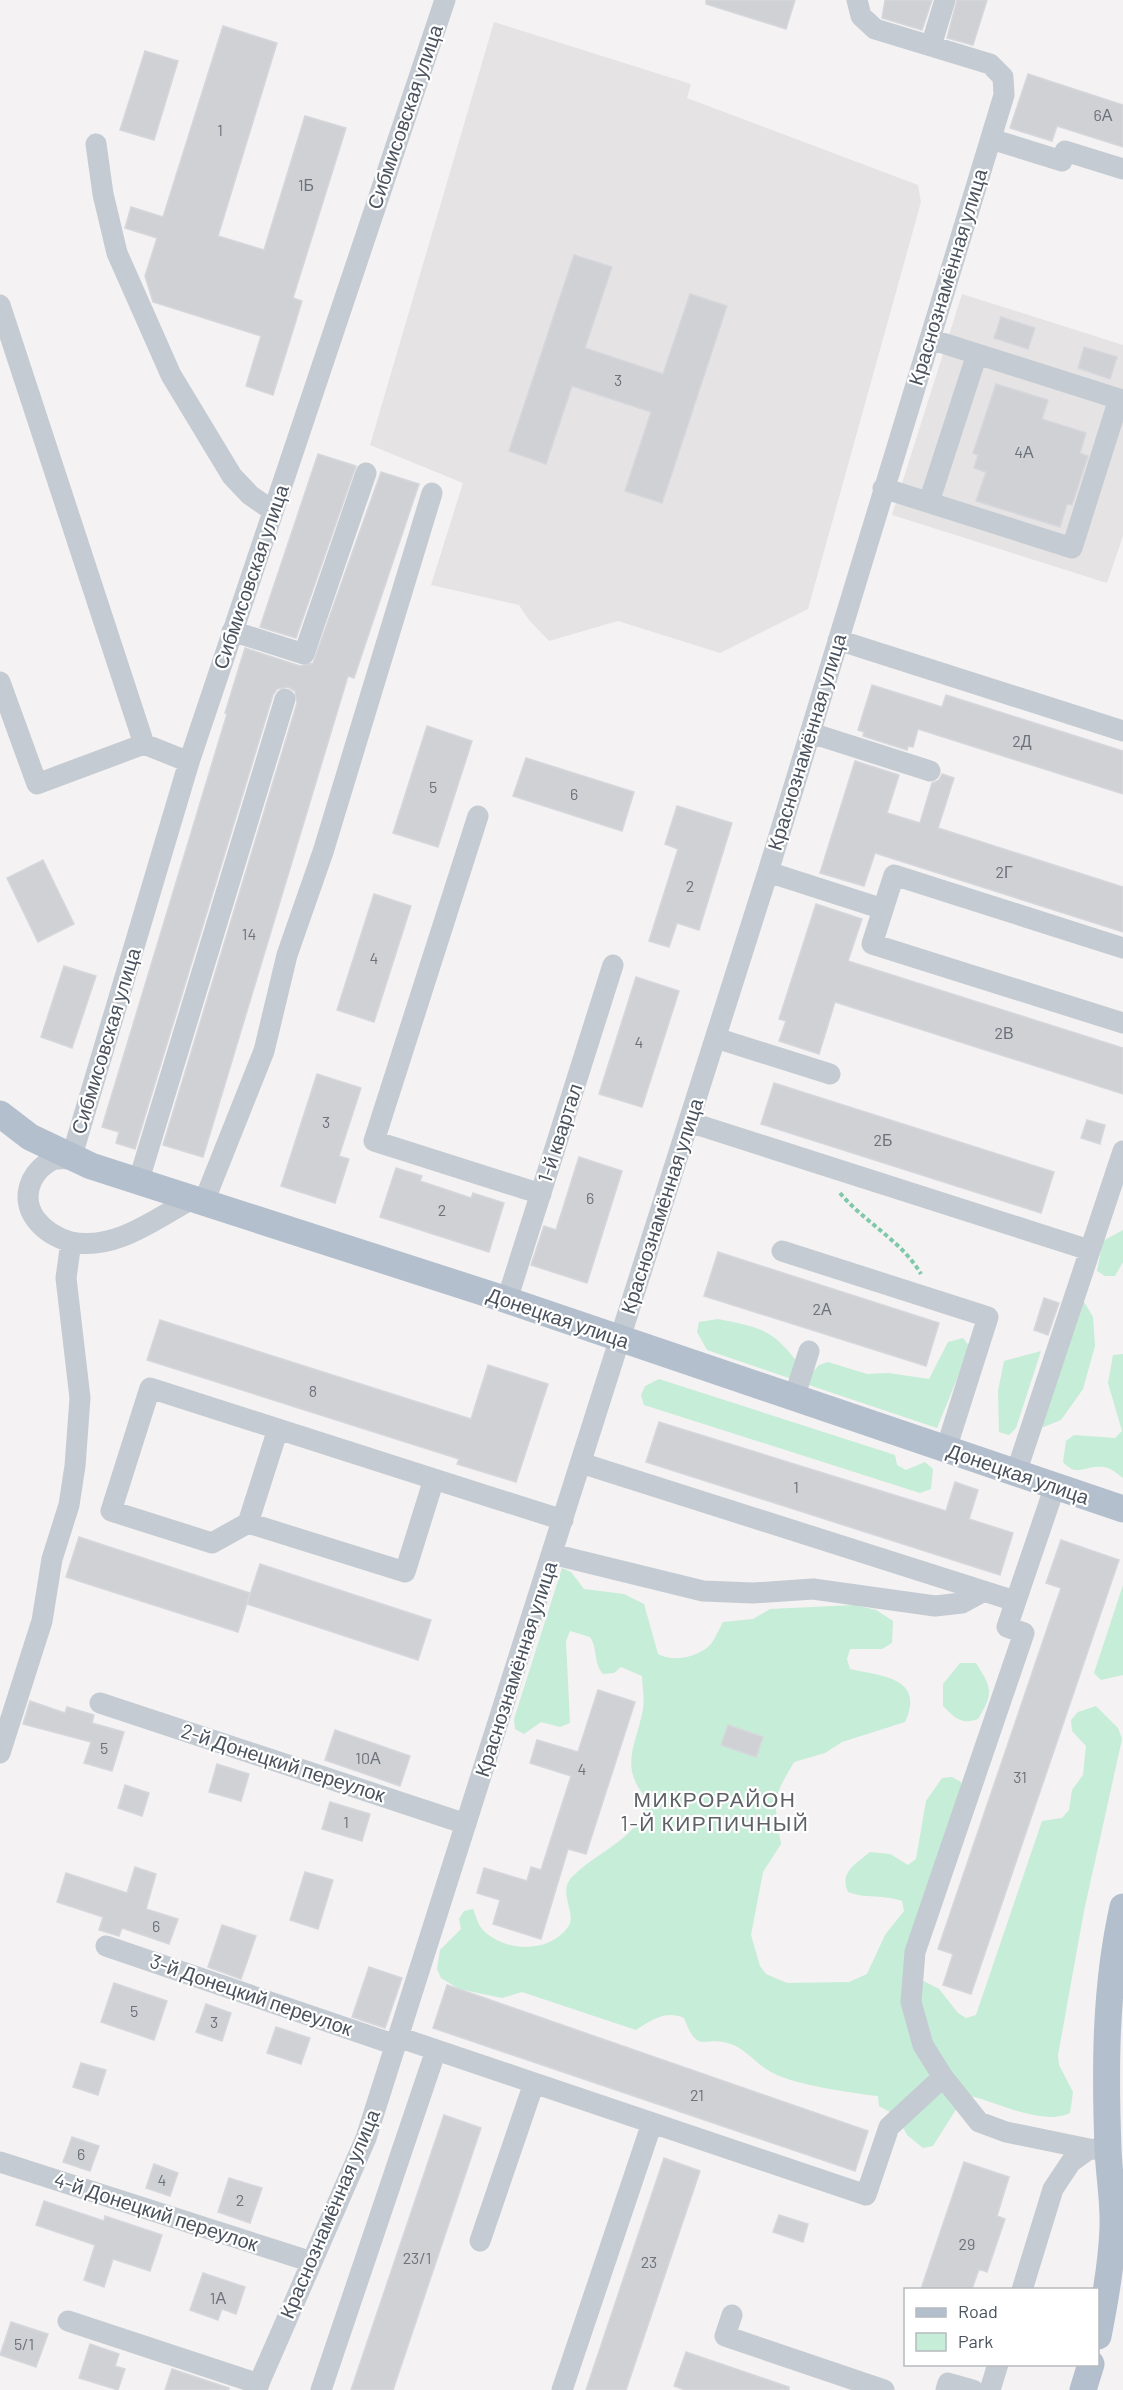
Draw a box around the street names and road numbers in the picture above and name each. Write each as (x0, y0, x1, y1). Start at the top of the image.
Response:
street label: Сибмисовская улица (361, 21, 447, 212)
street label: Краснознамённая улица (903, 165, 992, 388)
street label: Сибмисовская улица (207, 481, 293, 672)
street label: Краснознамённая улица (762, 630, 851, 853)
street label: Сибмисовская улица (65, 944, 145, 1137)
street label: 1-й квартал (532, 1080, 586, 1185)
street label: Краснознамённая улица (615, 1094, 708, 1316)
street label: Донецкая улица (484, 1282, 633, 1353)
street label: Донецкая улица (944, 1438, 1093, 1509)
street label: Краснознамённая улица (469, 1557, 562, 1779)
street label: 2-й Донецкий переулок (178, 1718, 388, 1806)
street label: 3-й Донецкий переулок (147, 1949, 355, 2041)
street label: Краснознамённая улица (274, 2105, 384, 2322)
street label: 4-й Донецкий переулок (51, 2167, 262, 2255)

